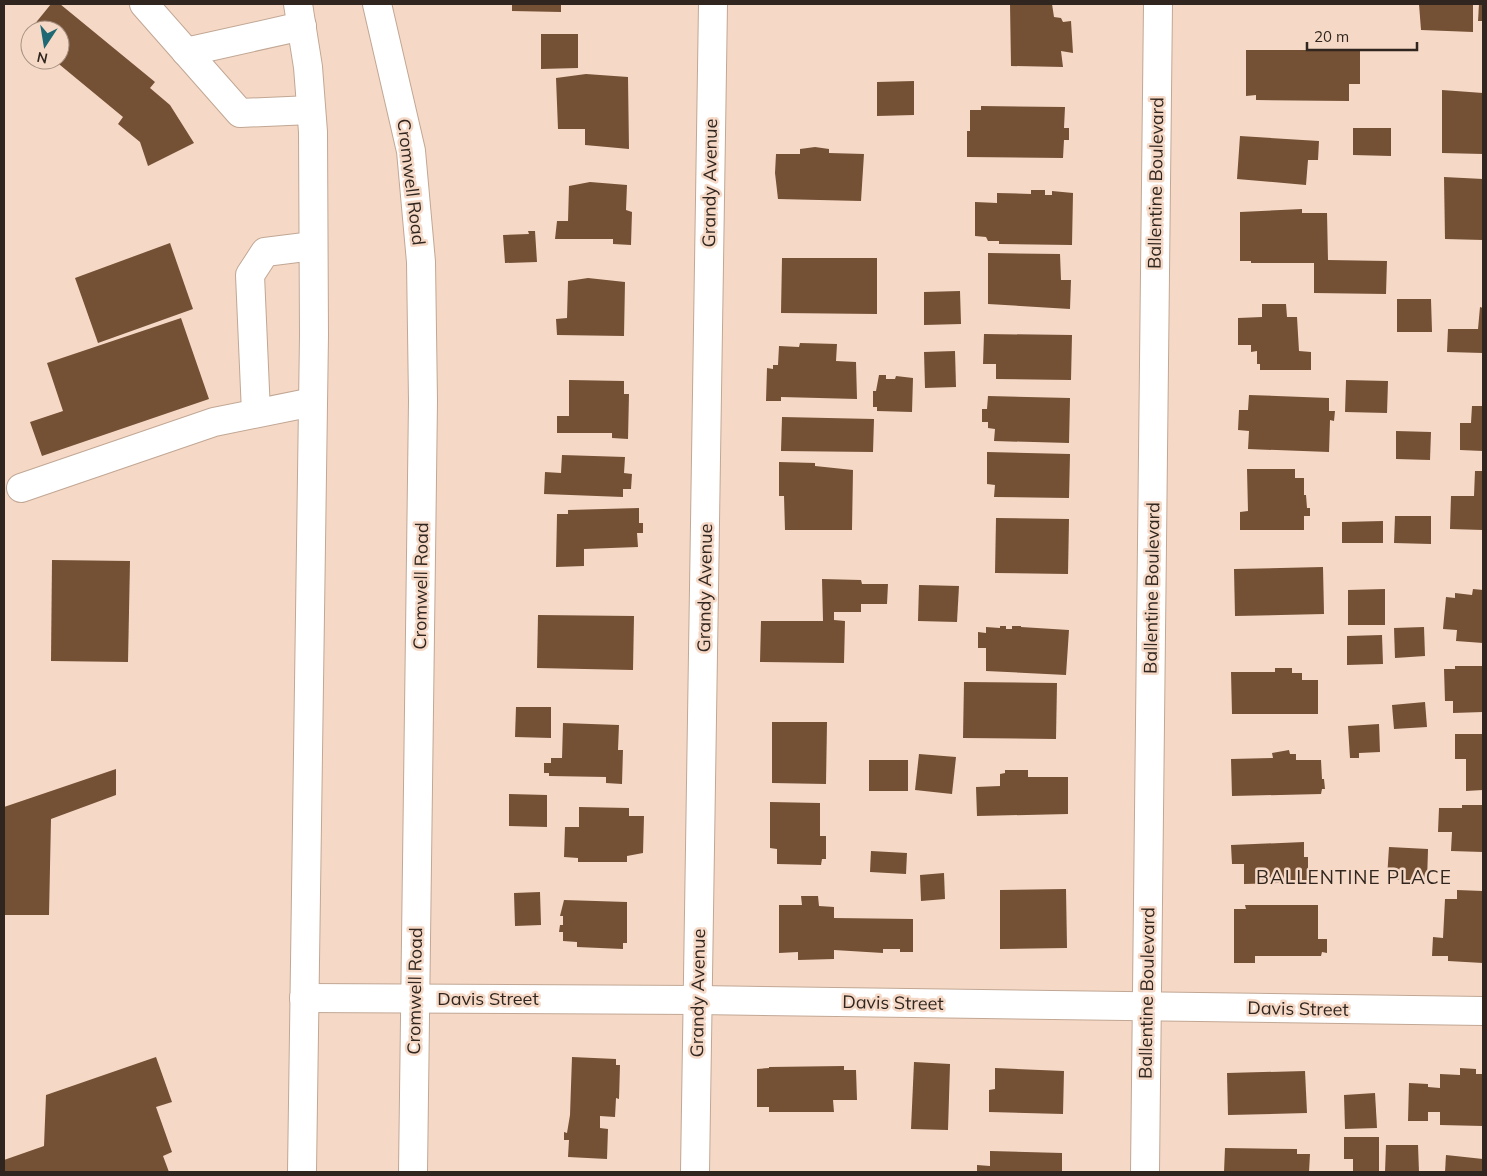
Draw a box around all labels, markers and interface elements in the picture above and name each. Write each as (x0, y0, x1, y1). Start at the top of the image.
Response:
north arrow (20, 20, 70, 70)
scale bar (1307, 20, 1417, 52)
text: 20 m (1314, 27, 1349, 46)
text: N (35, 48, 49, 68)
street label: Ballentine Boulevard (1143, 97, 1168, 269)
street label: Cromwell Road (392, 117, 431, 247)
street label: Grandy Avenue (697, 118, 722, 248)
street label: Ballentine Boulevard (1139, 502, 1164, 674)
street label: Cromwell Road (408, 522, 433, 650)
street label: Grandy Avenue (692, 523, 717, 653)
district label: BALLENTINE PLACE (1256, 865, 1452, 889)
street label: Ballentine Boulevard (1134, 907, 1159, 1079)
street label: Cromwell Road (402, 927, 427, 1055)
street label: Grandy Avenue (685, 928, 710, 1058)
street label: Davis Street (437, 987, 539, 1010)
street label: Davis Street (842, 990, 944, 1015)
street label: Davis Street (1247, 996, 1349, 1021)

